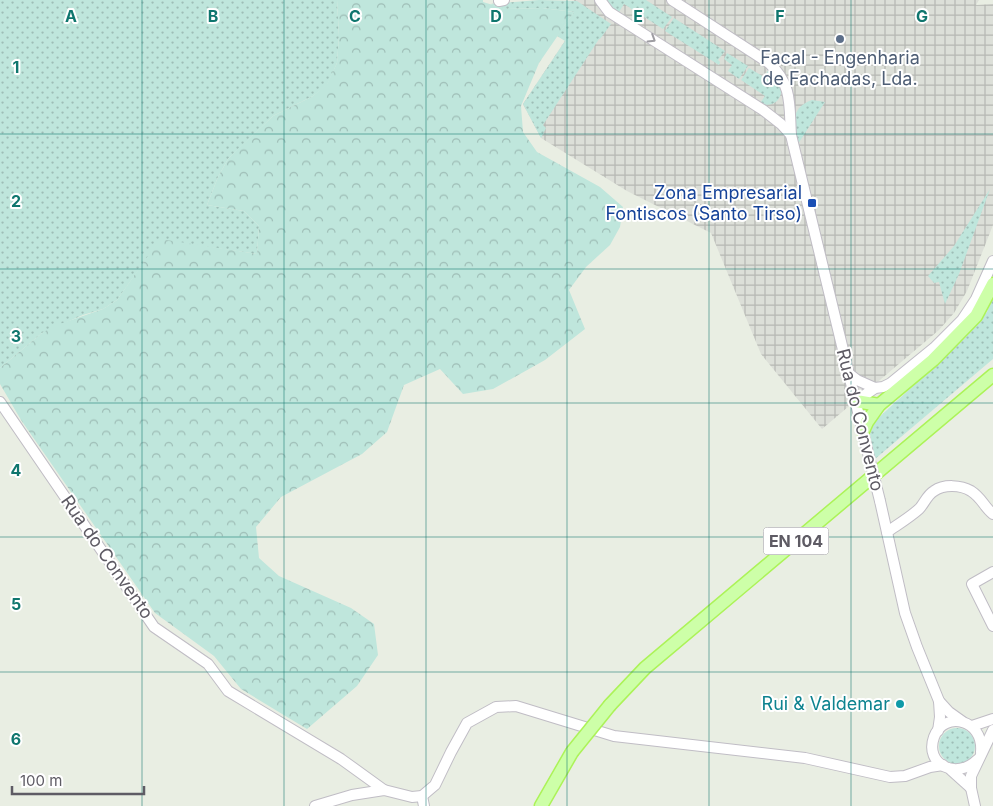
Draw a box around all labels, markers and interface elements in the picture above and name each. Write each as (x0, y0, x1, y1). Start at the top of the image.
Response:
text: A (65, 6, 77, 26)
text: B (208, 6, 218, 26)
text: C (349, 6, 361, 26)
text: D (490, 6, 502, 26)
text: E (633, 6, 643, 26)
text: F (775, 6, 785, 26)
text: G (916, 6, 928, 26)
one-way arrow (646, 33, 655, 43)
marker: Facal - Engenharia de Fachadas, Lda. (834, 33, 846, 45)
place label: Facal - Engenharia de Fachadas, Lda. (760, 47, 920, 89)
text: 1 (13, 57, 19, 77)
place label: Zona Empresarial Fontiscos (Santo Tirso) (605, 182, 802, 224)
text: 2 (11, 191, 21, 211)
marker: Zona Empresarial Fontiscos (Santo Tirso) (806, 197, 818, 209)
text: 3 (11, 326, 21, 346)
street label: Rua do Convento (833, 347, 888, 493)
text: 4 (11, 460, 22, 480)
street label: Rua do Convento (57, 491, 158, 623)
road number: EN 104 (764, 528, 828, 554)
text: 5 (11, 594, 21, 614)
place label: Rui & Valdemar (762, 693, 890, 714)
marker: Rui & Valdemar (894, 698, 906, 710)
text: 6 (11, 729, 21, 749)
scale bar (12, 764, 145, 796)
text: 100 m (20, 771, 62, 790)

